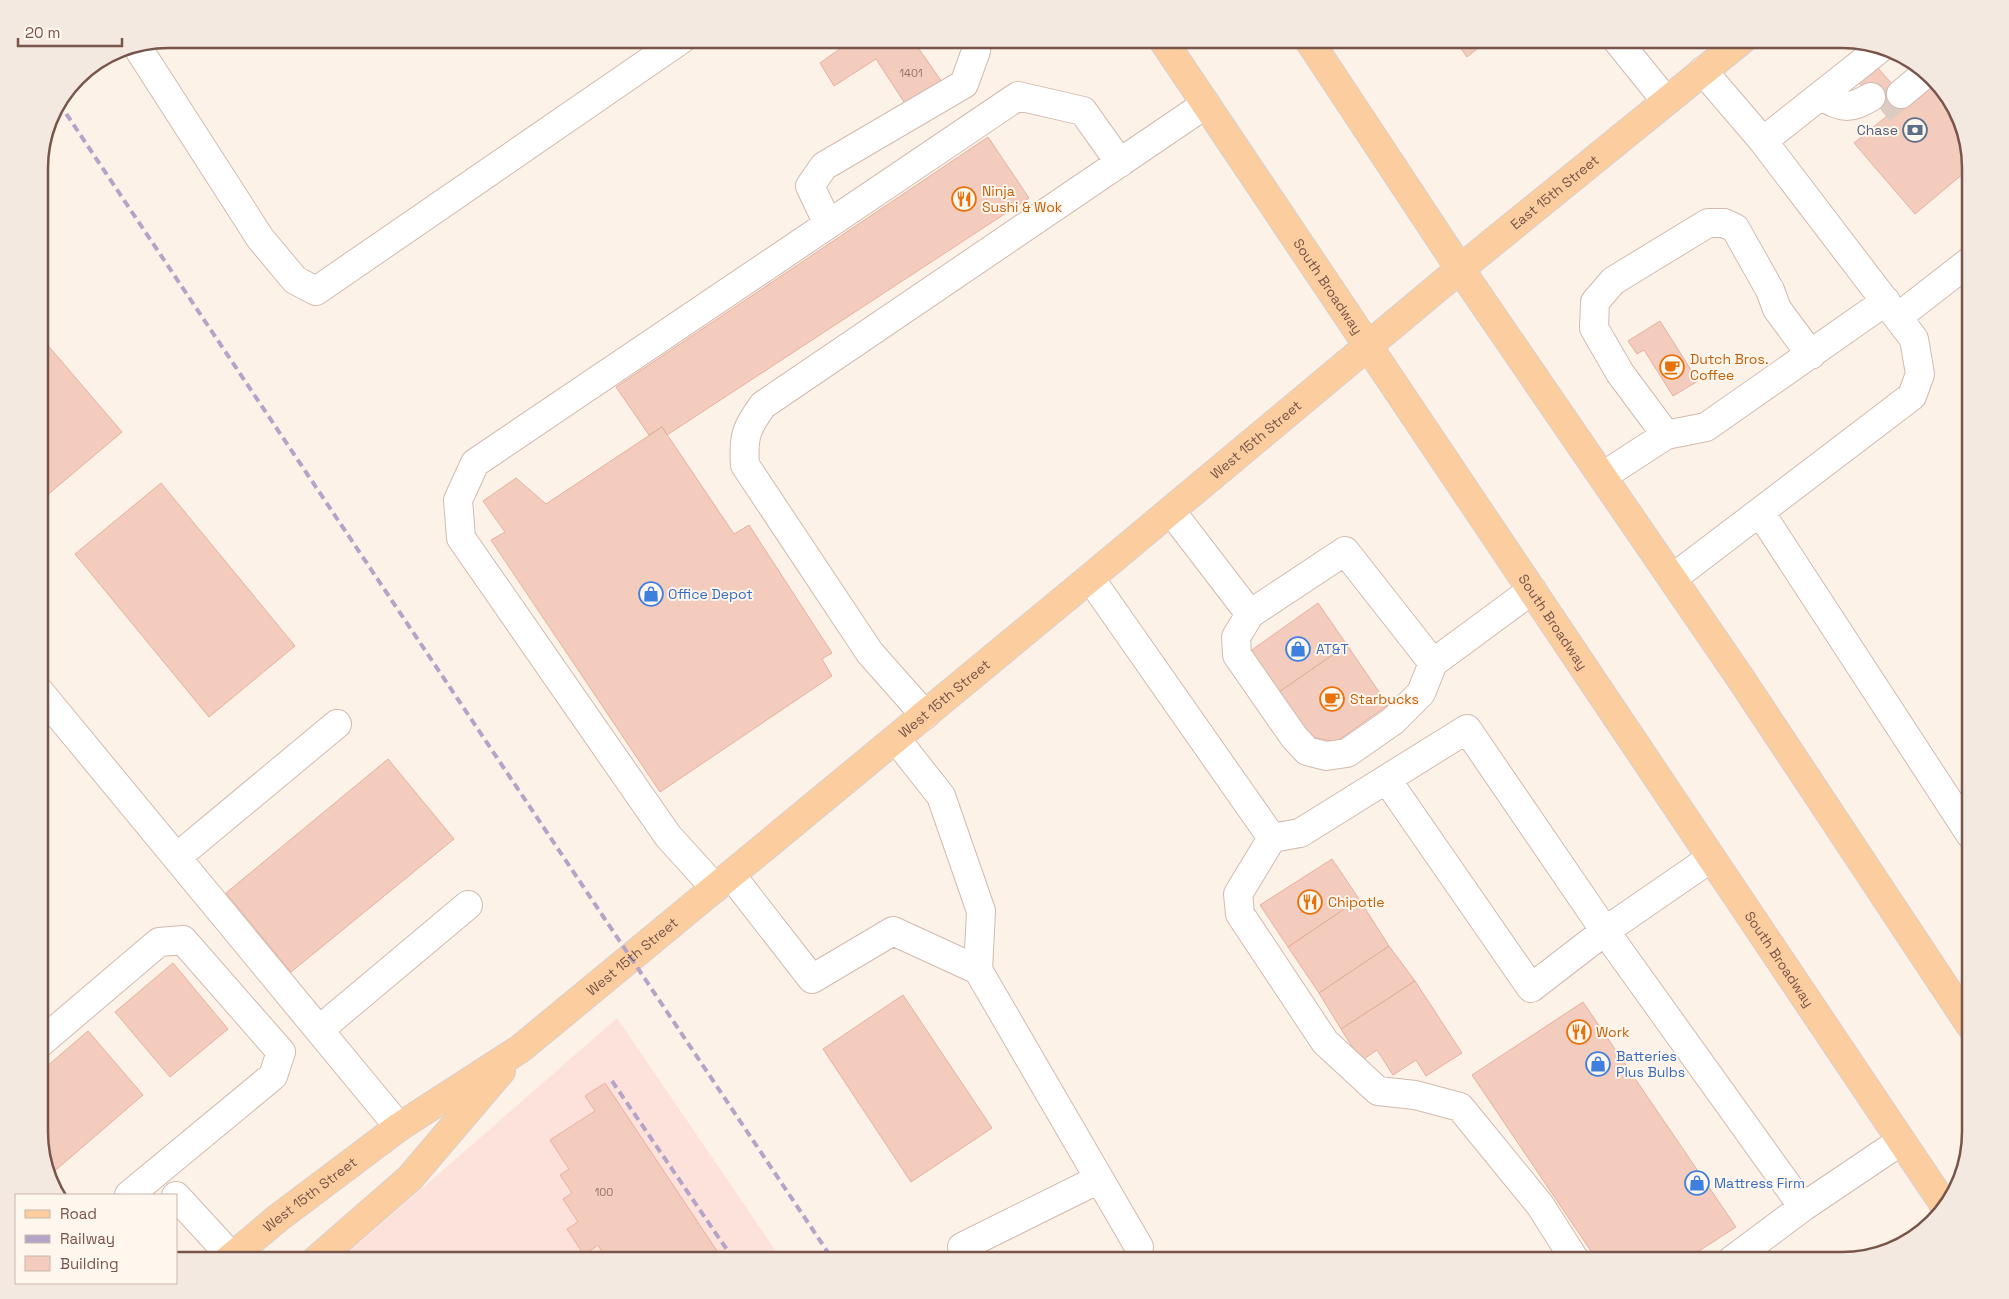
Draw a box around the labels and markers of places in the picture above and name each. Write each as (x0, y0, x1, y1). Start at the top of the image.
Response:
bank icon: Chase (1902, 117, 1928, 143)
place label: Chase (1857, 121, 1898, 139)
place label: Ninja Sushi & Wok (982, 182, 1063, 216)
restaurant icon: Ninja Sushi & Wok (951, 186, 977, 212)
place label: Dutch Bros. Coffee (1690, 350, 1768, 384)
cafe icon: Dutch Bros. Coffee (1659, 354, 1685, 380)
shop icon: Office Depot (638, 581, 664, 607)
place label: Office Depot (668, 585, 753, 603)
shop icon: AT&T (1285, 636, 1311, 662)
place label: AT&T (1316, 640, 1349, 658)
cafe icon: Starbucks (1319, 686, 1345, 712)
place label: Starbucks (1350, 690, 1419, 708)
restaurant icon: Chipotle (1297, 889, 1323, 915)
place label: Chipotle (1328, 893, 1385, 911)
restaurant icon: Work (1566, 1019, 1592, 1045)
place label: Work (1596, 1023, 1630, 1041)
place label: Batteries Plus Bulbs (1616, 1047, 1685, 1081)
shop icon: Batteries Plus Bulbs (1585, 1051, 1611, 1077)
shop icon: Mattress Firm (1684, 1170, 1710, 1196)
place label: Mattress Firm (1714, 1174, 1805, 1192)

